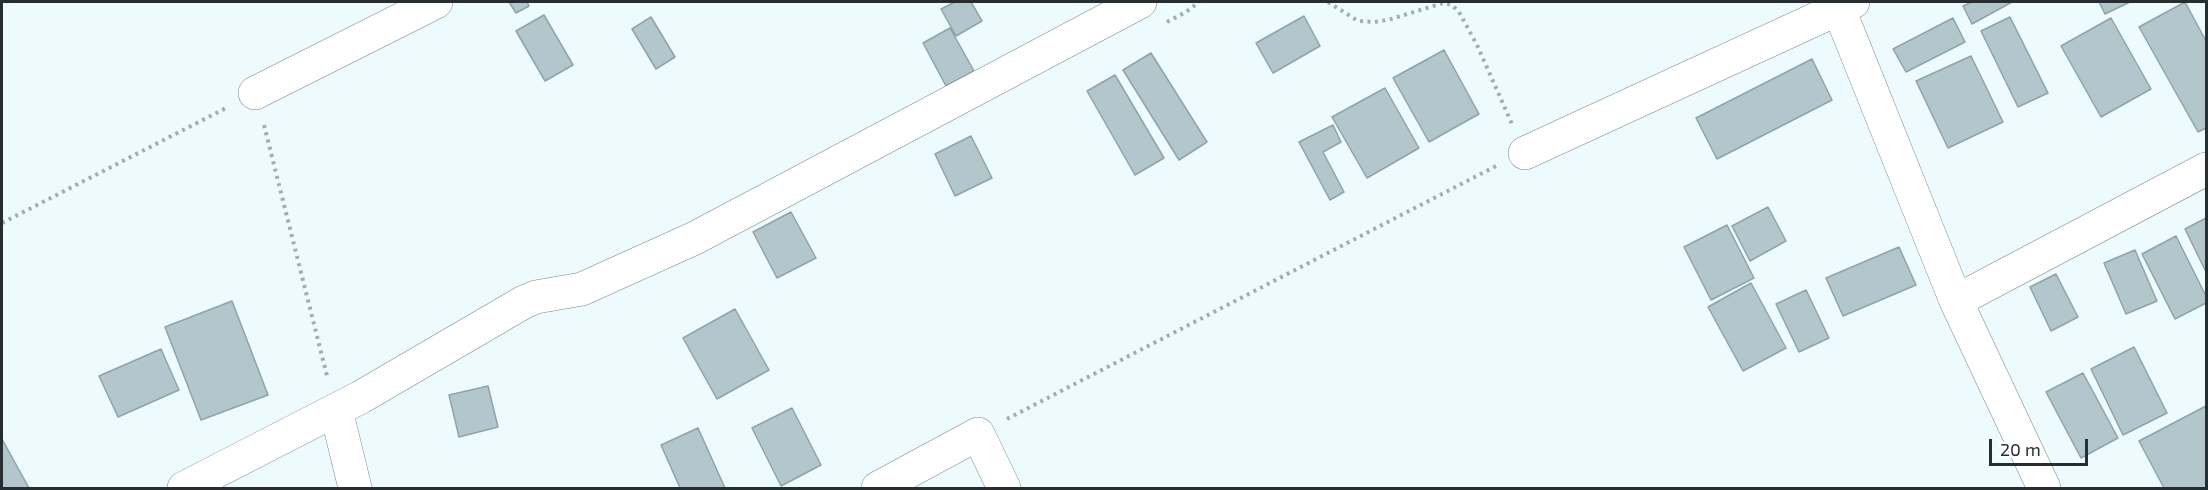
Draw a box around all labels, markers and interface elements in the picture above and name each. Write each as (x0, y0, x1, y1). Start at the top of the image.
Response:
scale bar (1992, 427, 2091, 465)
text: 20 m (2000, 438, 2041, 460)

